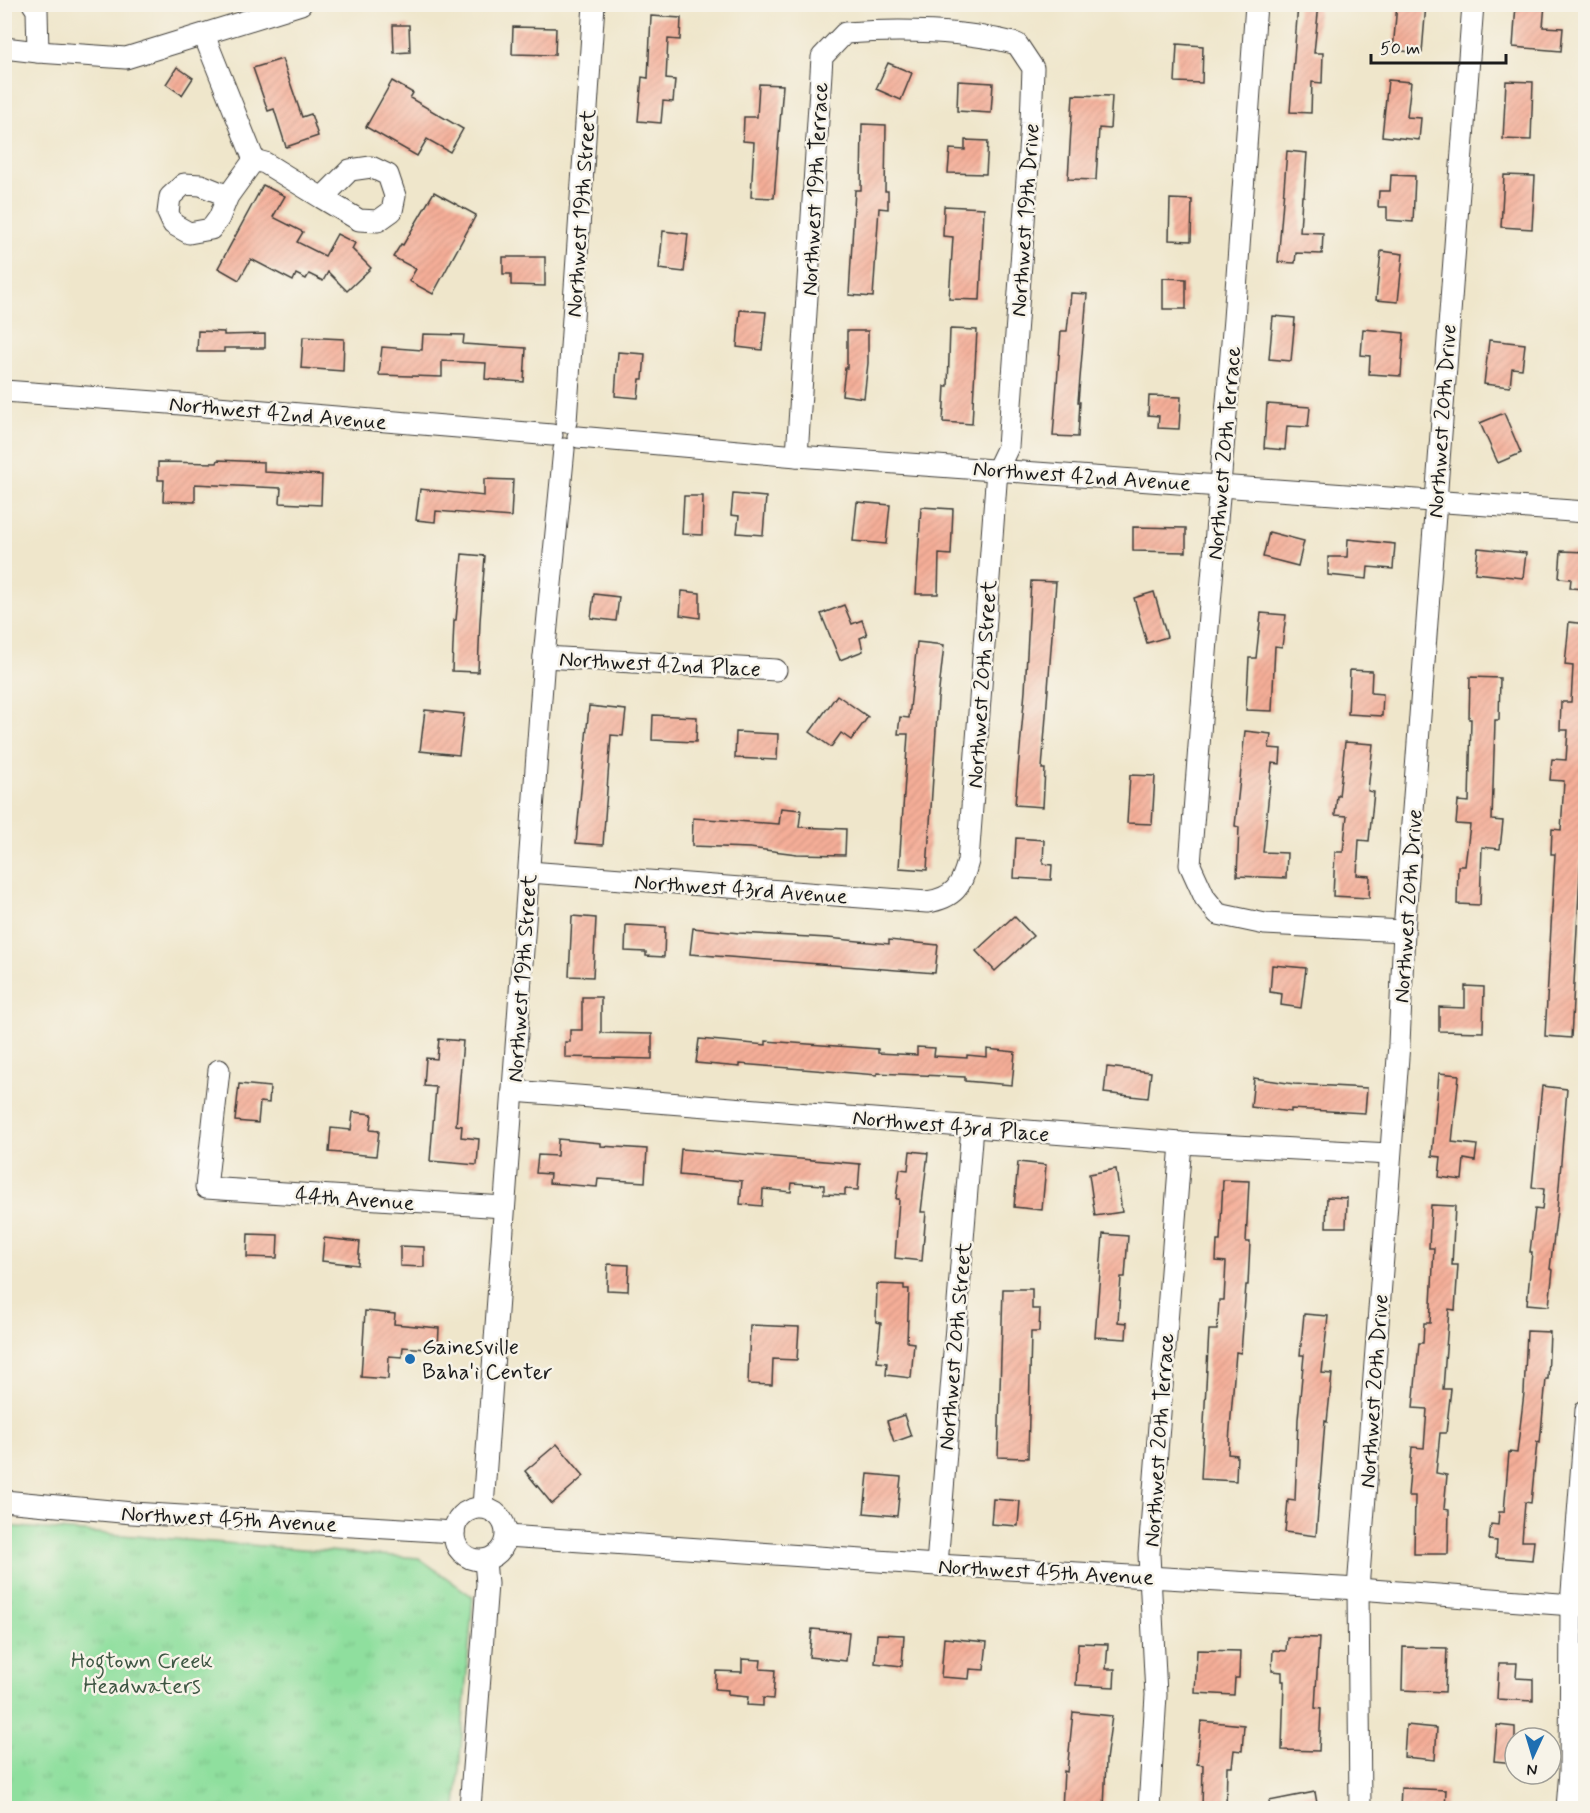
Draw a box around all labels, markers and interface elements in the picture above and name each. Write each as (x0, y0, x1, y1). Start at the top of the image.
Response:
scale bar (1371, 27, 1506, 65)
text: 50 m (1380, 37, 1420, 61)
street label: Northwest 19th Terrace (796, 81, 836, 297)
street label: Northwest 19th Street (561, 108, 603, 318)
street label: Northwest 19th Drive (1005, 122, 1047, 318)
street label: Northwest 20th Drive (1422, 323, 1464, 519)
street label: Northwest 20th Terrace (1202, 345, 1248, 561)
street label: Northwest 42nd Avenue (168, 391, 388, 437)
street label: Northwest 42nd Avenue (972, 455, 1192, 499)
street label: Northwest 20th Street (962, 579, 1004, 789)
street label: Northwest 42nd Place (558, 646, 761, 684)
street label: Northwest 20th Drive (1388, 808, 1430, 1004)
street label: Northwest 43rd Avenue (633, 869, 849, 911)
street label: Northwest 19th Street (502, 873, 544, 1083)
street label: Northwest 43rd Place (851, 1104, 1050, 1150)
street label: 44th Avenue (294, 1182, 416, 1218)
street label: Northwest 20th Street (933, 1241, 979, 1452)
street label: Northwest 20th Drive (1354, 1293, 1396, 1489)
street label: Northwest 20th Terrace (1139, 1332, 1181, 1548)
place label: Gainesville Baha'i Center (422, 1334, 553, 1387)
marker: Gainesville Baha'i Center (403, 1352, 417, 1366)
street label: Northwest 45th Avenue (120, 1500, 338, 1540)
street label: Northwest 45th Avenue (937, 1553, 1155, 1593)
park label: Hogtown Creek Headwaters (71, 1648, 213, 1701)
north arrow (1503, 1726, 1563, 1786)
text: N (1526, 1759, 1538, 1780)

